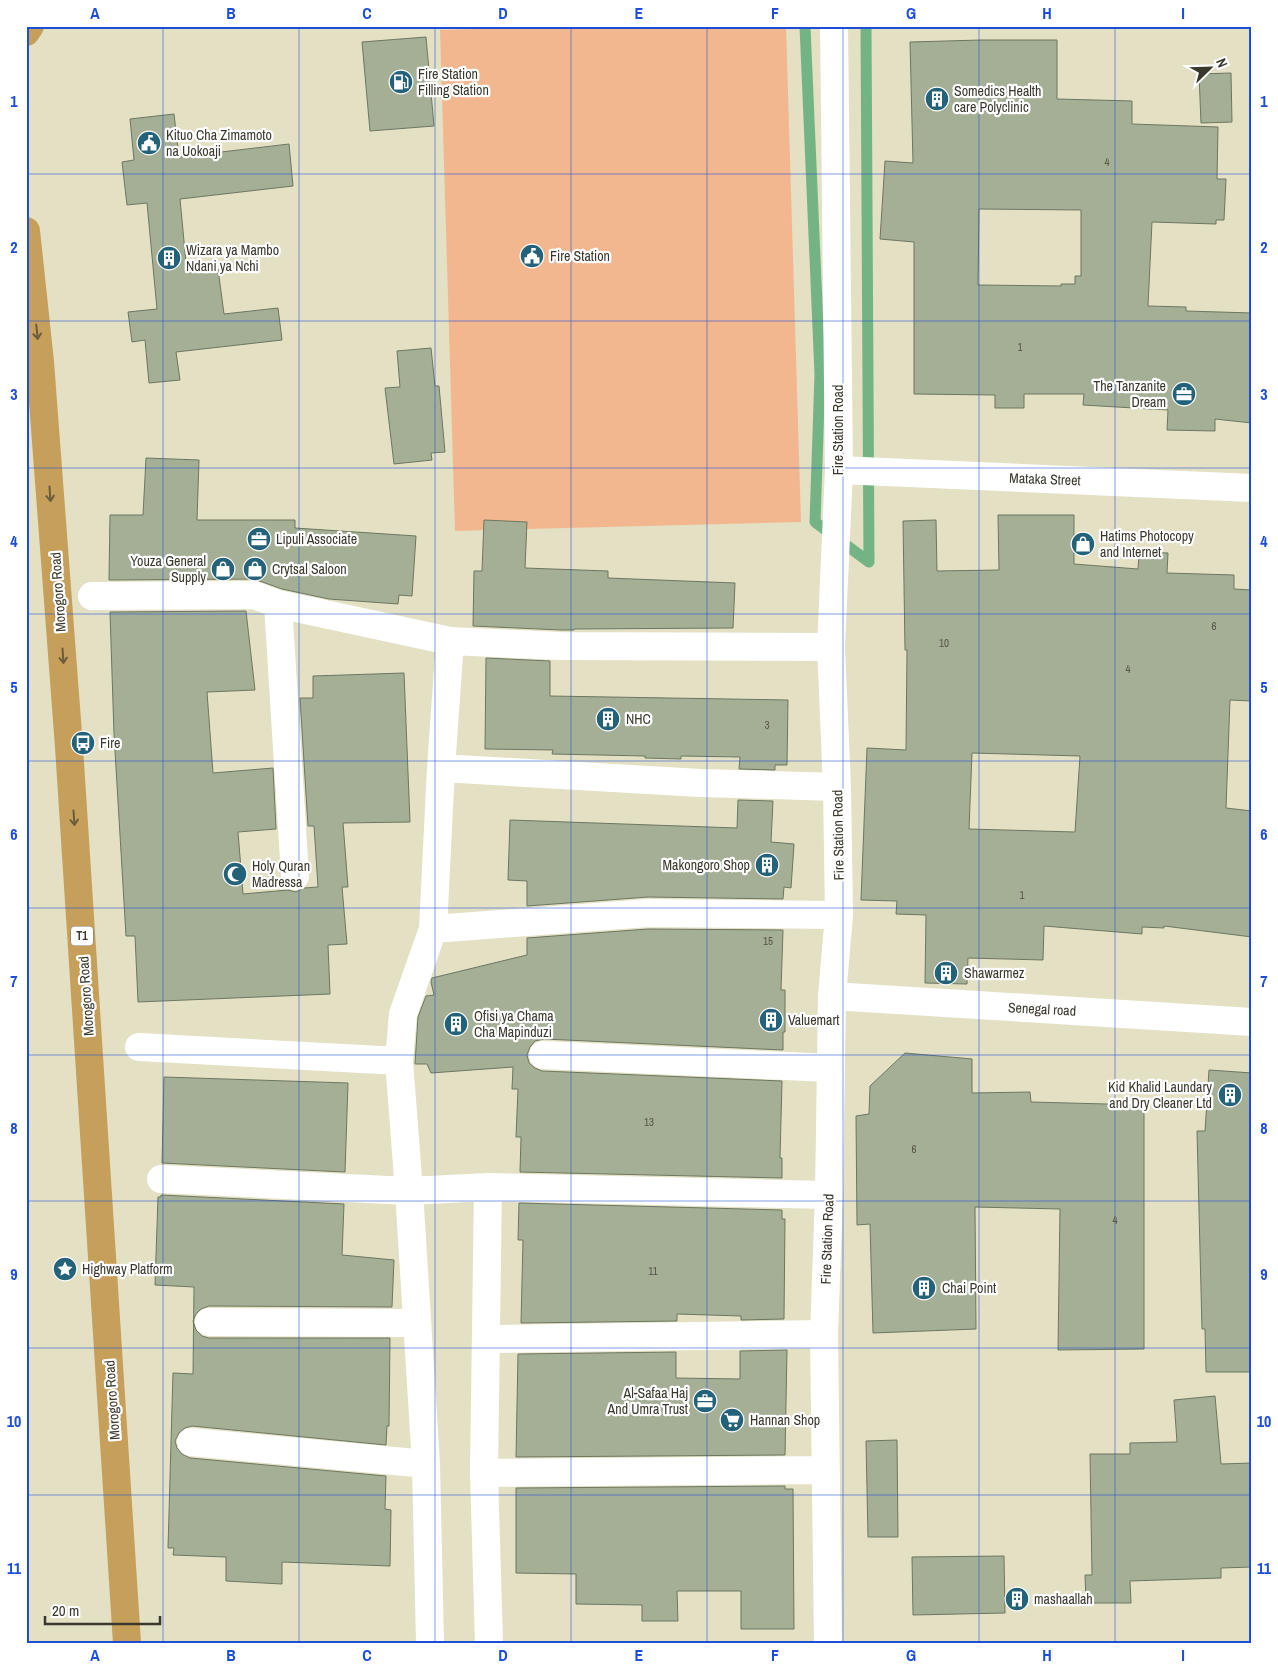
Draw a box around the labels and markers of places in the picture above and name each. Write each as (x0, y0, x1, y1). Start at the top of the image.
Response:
place label: Fire Station Filling Station (418, 65, 489, 99)
fuel station icon: Fire Station Filling Station (388, 69, 414, 95)
place label: Somedics Health care Polyclinic (954, 82, 1041, 116)
building icon: Somedics Health care Polyclinic (924, 86, 950, 112)
place label: Kituo Cha Zimamoto na Uokoaji (166, 126, 272, 160)
public building icon: Kituo Cha Zimamoto na Uokoaji (136, 130, 162, 156)
place label: Wizara ya Mambo Ndani ya Nchi (186, 241, 279, 275)
public building icon: Fire Station (519, 243, 545, 269)
building icon: Wizara ya Mambo Ndani ya Nchi (156, 245, 182, 271)
place label: Fire Station (550, 247, 610, 265)
place label: The Tanzanite Dream (1093, 377, 1166, 411)
office icon: The Tanzanite Dream (1171, 381, 1197, 407)
office icon: Lipuli Associate (246, 526, 272, 552)
place label: Hatims Photocopy and Internet (1100, 527, 1194, 561)
place label: Lipuli Associate (276, 530, 357, 548)
shop icon: Hatims Photocopy and Internet (1070, 531, 1096, 557)
place label: Youza General Supply (130, 552, 206, 586)
shop icon: Youza General Supply (210, 556, 236, 582)
shop icon: Crytsal Saloon (242, 556, 268, 582)
place label: Crytsal Saloon (272, 560, 347, 578)
building icon: NHC (595, 706, 621, 732)
place label: NHC (626, 710, 651, 728)
bus stop icon: Fire (70, 730, 96, 756)
place label: Fire (100, 734, 120, 752)
building icon: Makongoro Shop (754, 852, 780, 878)
place label: Makongoro Shop (663, 856, 750, 874)
place label: Holy Quran Madressa (252, 857, 310, 891)
mosque icon: Holy Quran Madressa (222, 861, 248, 887)
building icon: Shawarmez (933, 960, 959, 986)
place label: Shawarmez (964, 964, 1025, 982)
place label: Ofisi ya Chama Cha Mapinduzi (474, 1007, 554, 1041)
building icon: Valuemart (758, 1007, 784, 1033)
building icon: Ofisi ya Chama Cha Mapinduzi (443, 1011, 469, 1037)
place label: Valuemart (788, 1011, 839, 1029)
place label: Kid Khalid Laundary and Dry Cleaner Ltd (1108, 1078, 1212, 1112)
building icon: Kid Khalid Laundary and Dry Cleaner Ltd (1217, 1082, 1243, 1108)
place icon: Highway Platform (52, 1256, 78, 1282)
place label: Highway Platform (82, 1260, 173, 1278)
building icon: Chai Point (911, 1275, 937, 1301)
place label: Chai Point (942, 1279, 996, 1297)
place label: Al-Safaa Haj And Umra Trust (607, 1384, 688, 1418)
office icon: Al-Safaa Haj And Umra Trust (692, 1388, 718, 1414)
supermarket icon: Hannan Shop (719, 1407, 745, 1433)
place label: Hannan Shop (750, 1411, 820, 1429)
building icon: mashaallah (1004, 1586, 1030, 1612)
place label: mashaallah (1034, 1590, 1093, 1608)

